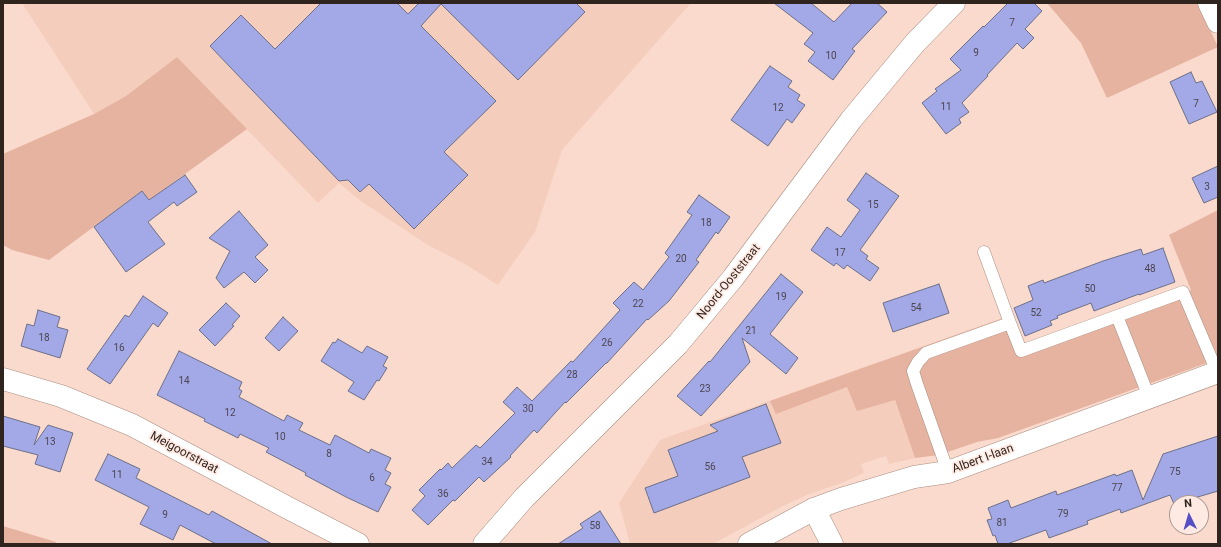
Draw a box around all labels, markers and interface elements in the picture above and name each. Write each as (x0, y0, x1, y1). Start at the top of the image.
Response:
house number: 7 (1009, 17, 1015, 29)
house number: 9 (973, 47, 979, 59)
house number: 10 (825, 50, 837, 62)
house number: 7 (1193, 98, 1199, 110)
house number: 11 (940, 101, 952, 113)
house number: 12 (772, 102, 784, 114)
house number: 3 (1204, 181, 1210, 193)
house number: 15 (867, 199, 879, 211)
house number: 18 (700, 217, 712, 229)
street label: Noord-Ooststraat (694, 242, 764, 322)
house number: 17 (834, 247, 846, 259)
house number: 20 (675, 253, 687, 265)
house number: 48 (1144, 263, 1156, 275)
house number: 50 (1084, 283, 1096, 295)
house number: 19 (775, 291, 787, 303)
house number: 22 (632, 298, 644, 310)
house number: 54 (910, 302, 922, 314)
house number: 52 (1030, 307, 1042, 319)
house number: 21 (745, 325, 757, 337)
house number: 18 (38, 332, 50, 344)
house number: 26 (601, 337, 613, 349)
house number: 16 (113, 342, 125, 354)
house number: 28 (566, 369, 578, 381)
house number: 14 (178, 375, 190, 387)
house number: 23 (699, 383, 711, 395)
house number: 30 (522, 403, 534, 415)
house number: 12 (224, 407, 236, 419)
street label: Meigoorstraat (147, 429, 221, 477)
house number: 10 (274, 431, 286, 443)
house number: 13 (44, 436, 56, 448)
street label: Albert I-laan (950, 441, 1016, 477)
house number: 8 (326, 448, 332, 460)
house number: 34 (481, 456, 493, 468)
house number: 56 (704, 461, 716, 473)
house number: 75 (1169, 466, 1181, 478)
house number: 11 (111, 469, 123, 481)
house number: 6 (369, 472, 375, 484)
house number: 77 (1111, 482, 1123, 494)
house number: 36 (437, 488, 449, 500)
north arrow (1169, 495, 1209, 535)
text: N (1184, 497, 1192, 510)
house number: 79 (1057, 508, 1069, 520)
house number: 9 (162, 509, 168, 521)
house number: 81 (996, 517, 1008, 529)
house number: 58 (589, 520, 601, 532)

